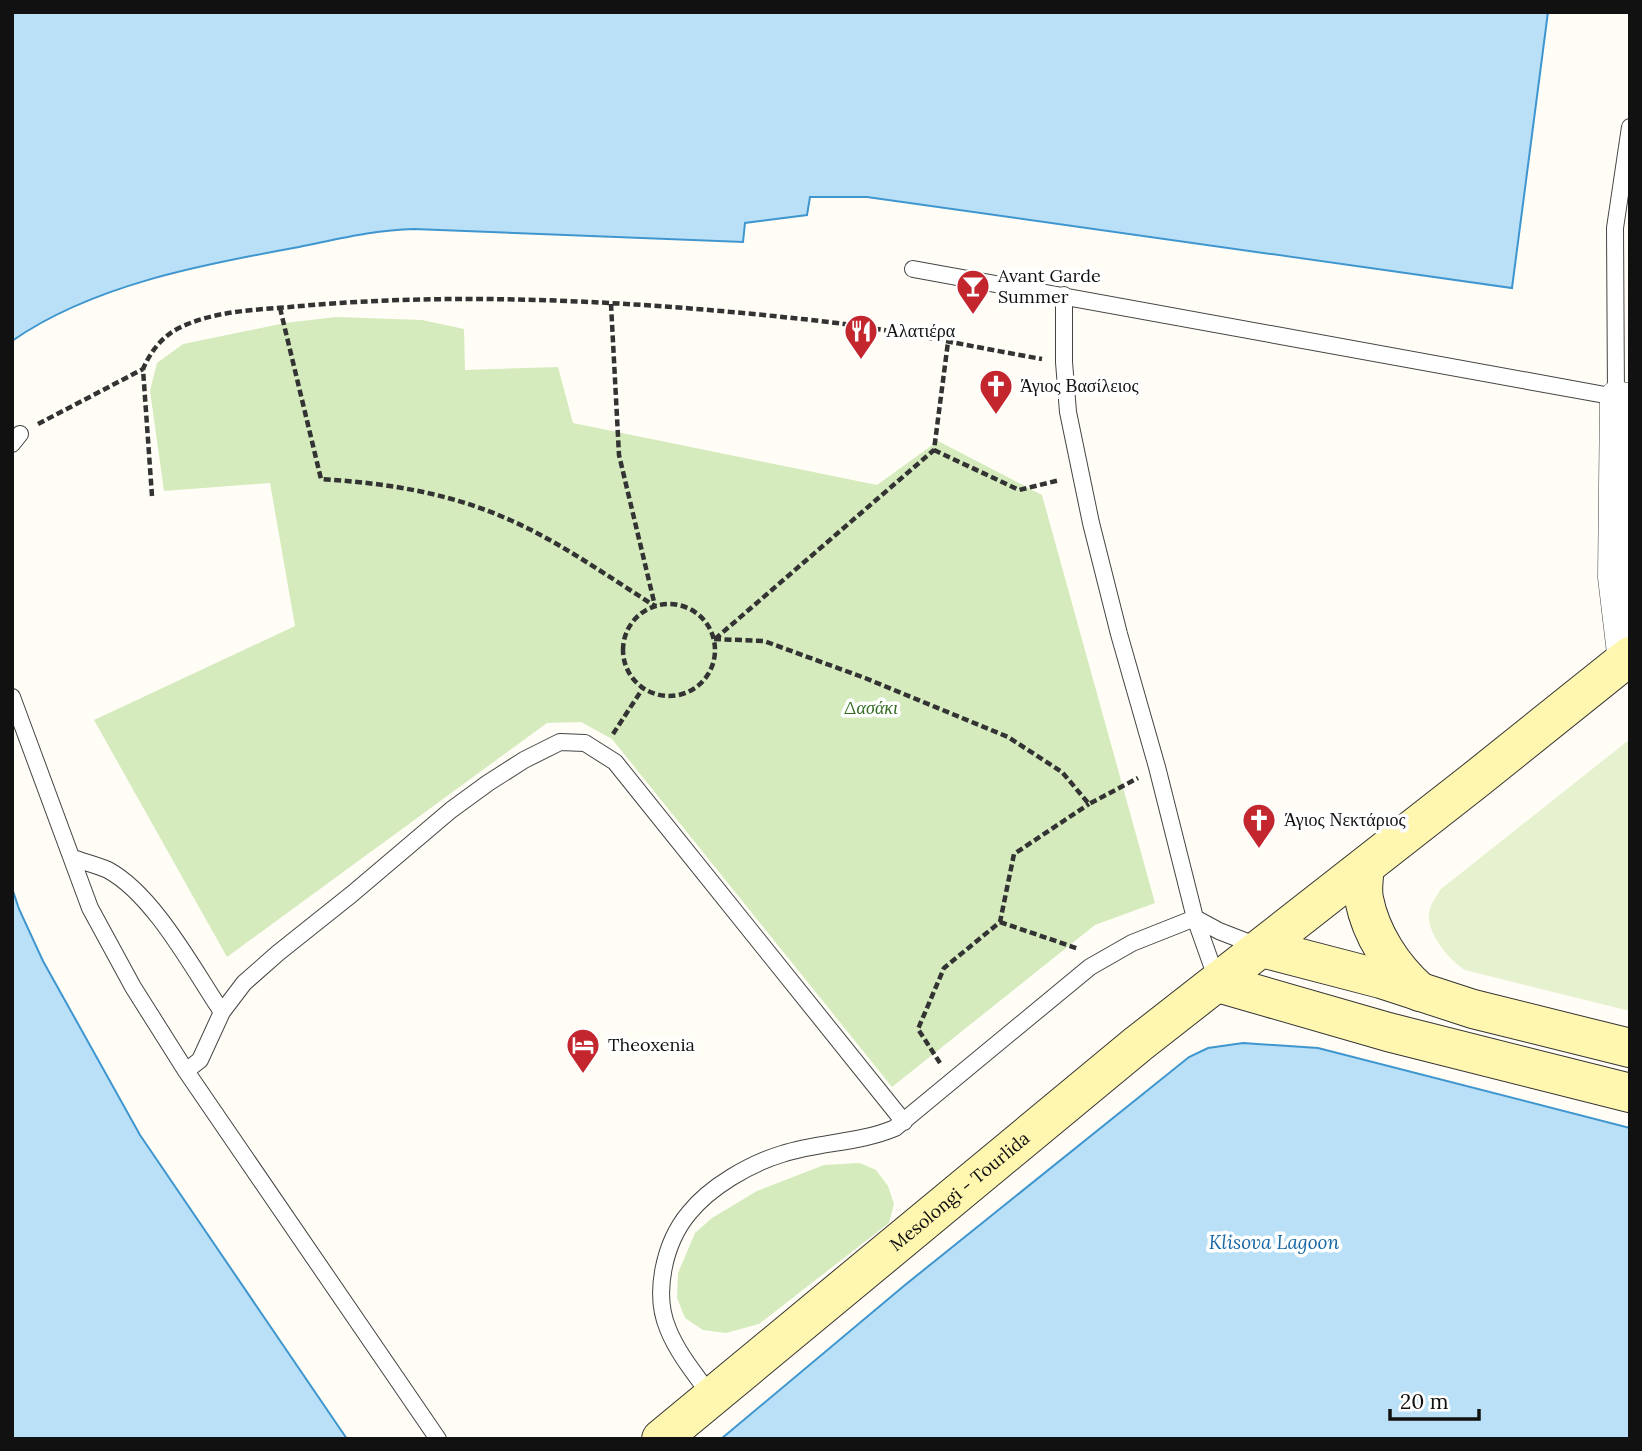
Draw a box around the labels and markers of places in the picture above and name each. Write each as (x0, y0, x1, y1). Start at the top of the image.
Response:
place label: Avant Garde Summer (997, 264, 1101, 308)
bar icon: Avant Garde Summer (954, 267, 992, 316)
restaurant icon: Αλατιέρα (842, 312, 880, 361)
place label: Αλατιέρα (886, 319, 956, 342)
church icon: Άγιος Βασίλειος (977, 367, 1015, 416)
place label: Άγιος Βασίλειος (1020, 374, 1139, 397)
church icon: Άγιος Νεκτάριος (1240, 801, 1278, 850)
place label: Άγιος Νεκτάριος (1284, 808, 1406, 831)
hotel icon: Theoxenia (564, 1026, 602, 1075)
place label: Theoxenia (608, 1033, 695, 1056)

